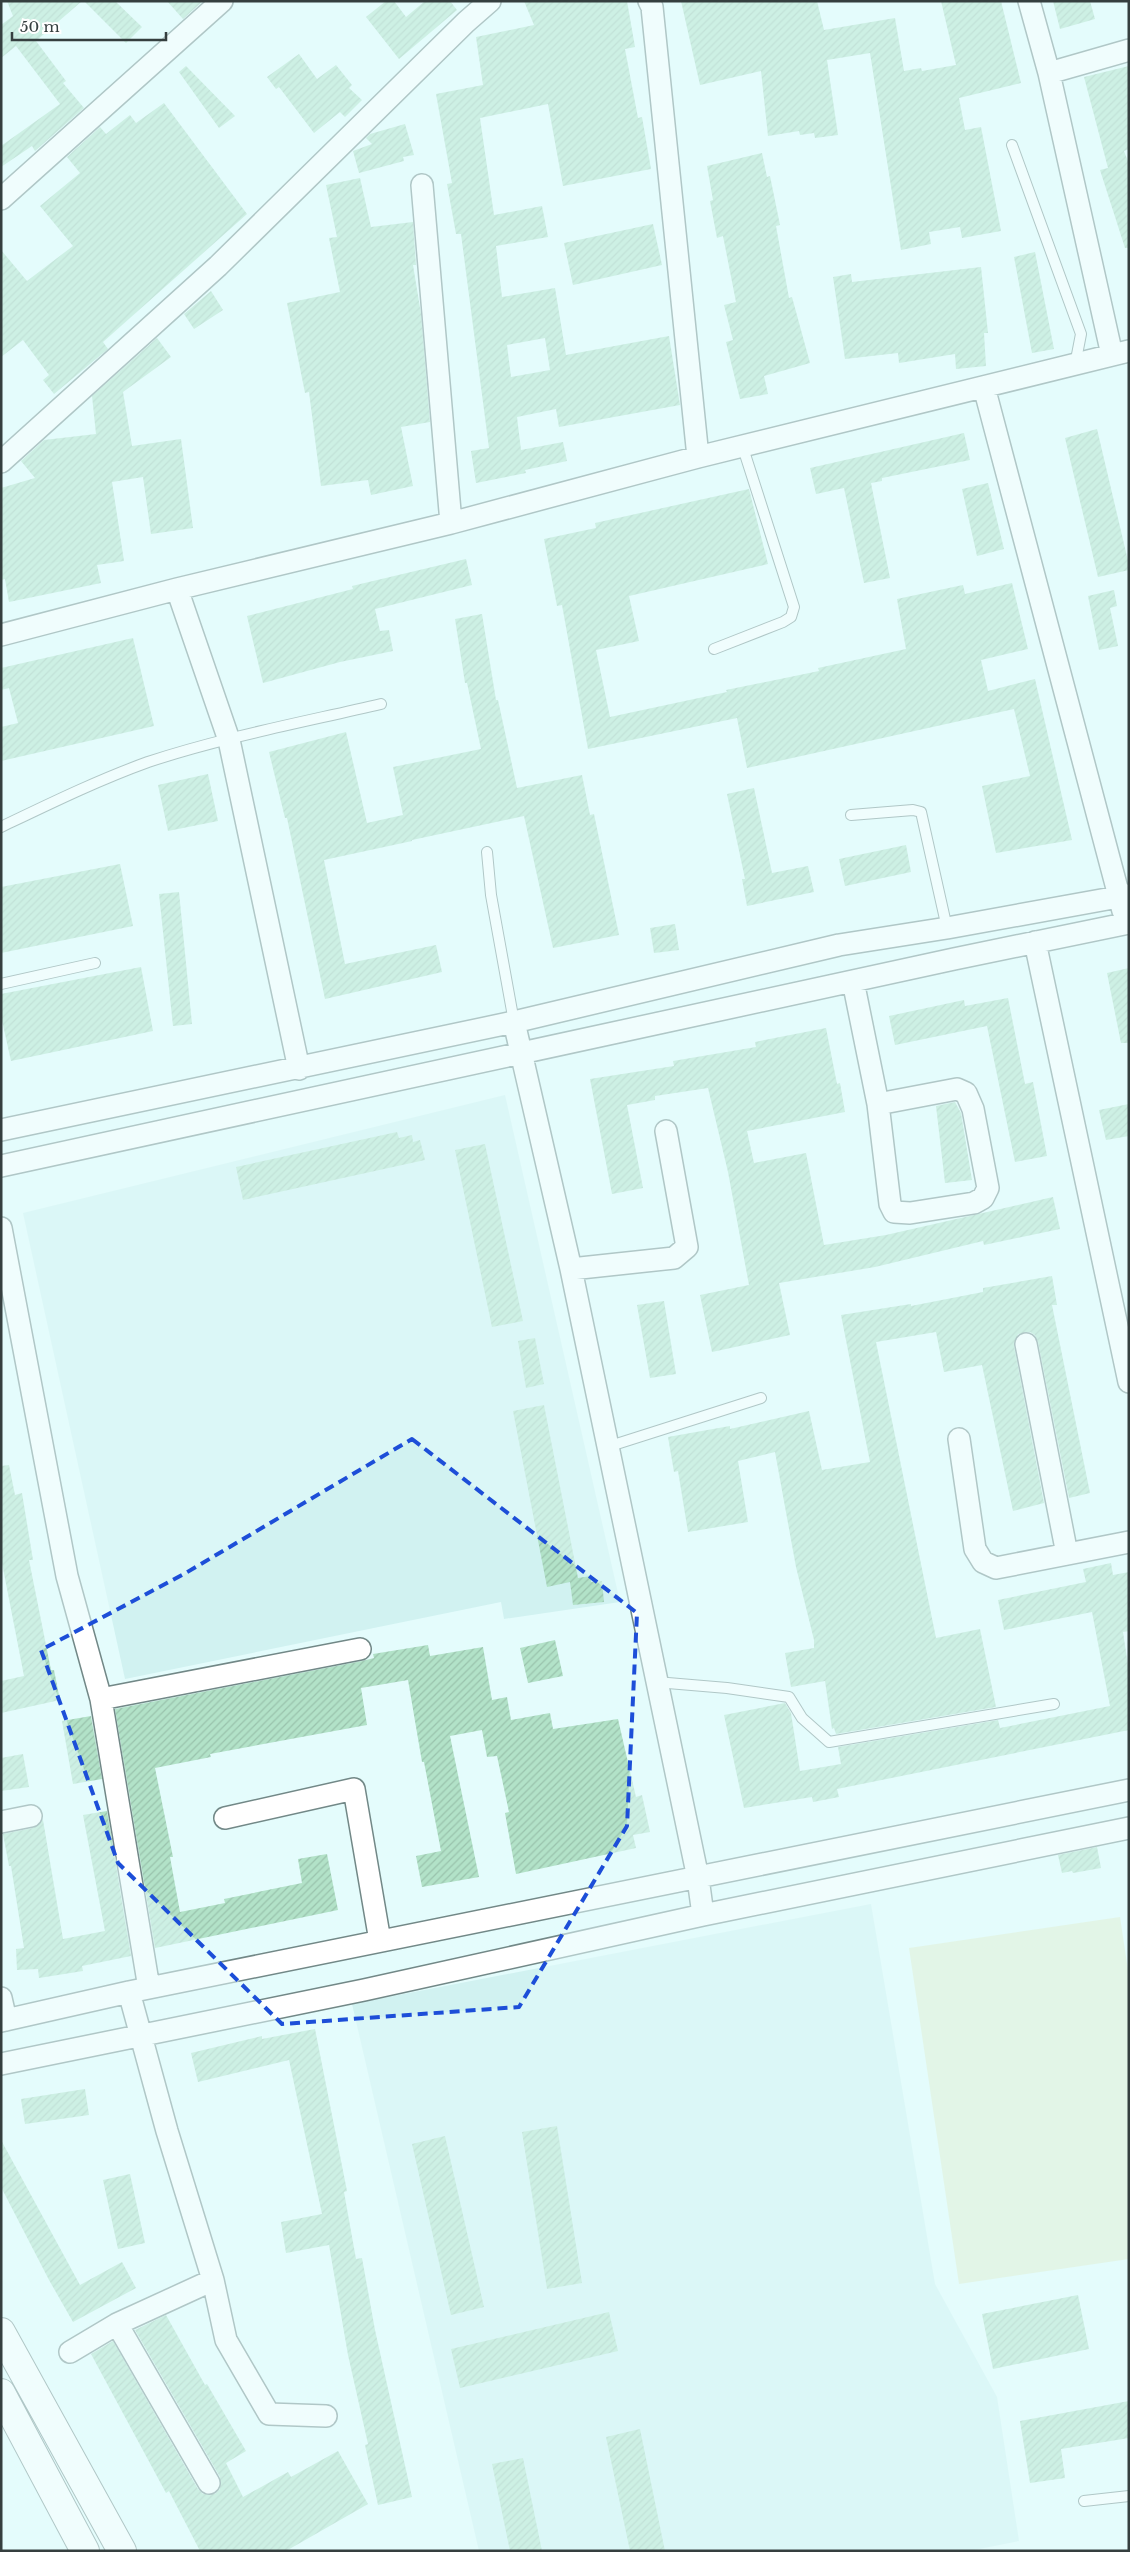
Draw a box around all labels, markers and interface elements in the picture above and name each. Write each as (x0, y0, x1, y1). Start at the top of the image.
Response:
scale bar (12, 10, 166, 42)
text: 50 m (20, 17, 60, 36)

